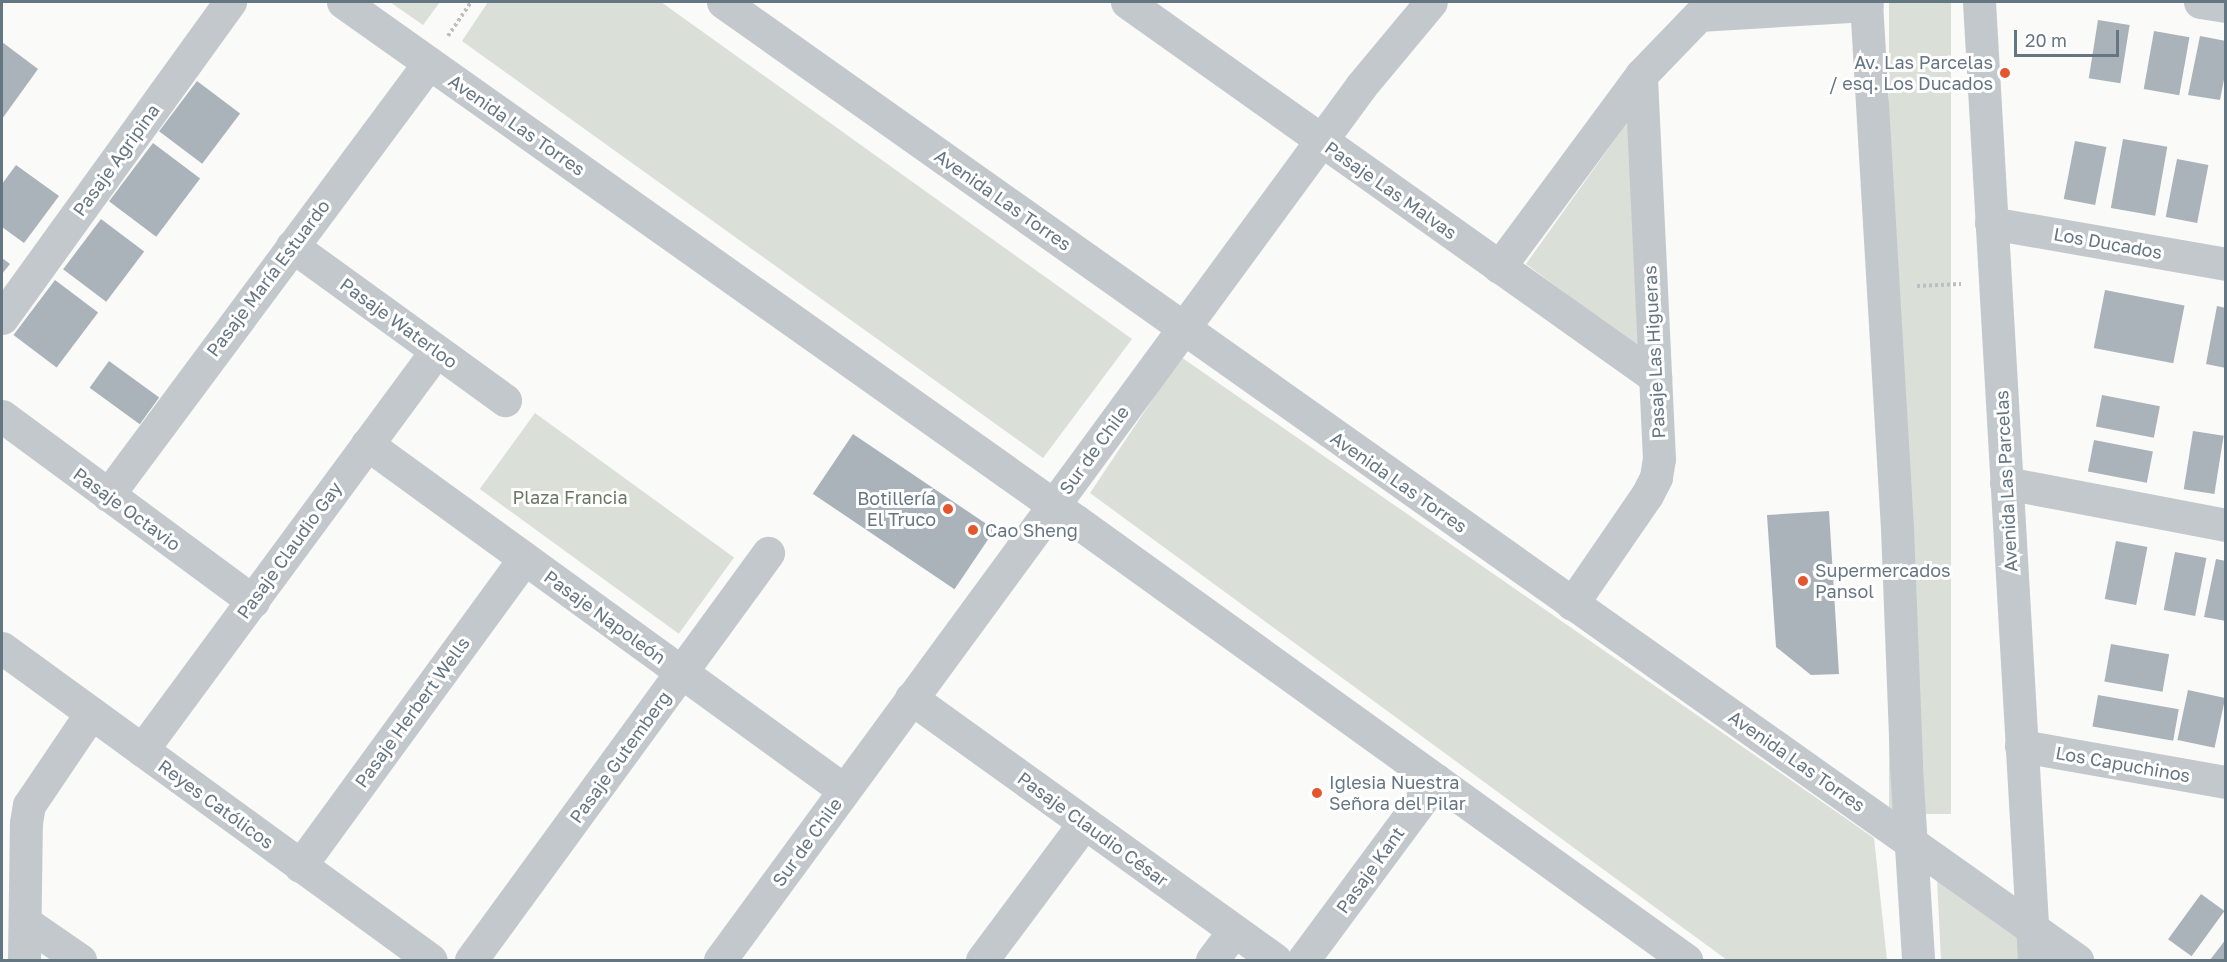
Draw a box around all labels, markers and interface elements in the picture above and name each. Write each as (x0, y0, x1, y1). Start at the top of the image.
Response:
scale bar (2017, 18, 2122, 56)
text: 20 m (2025, 29, 2067, 51)
place label: Av. Las Parcelas / esq. Los Ducados (1829, 52, 1993, 94)
marker: Av. Las Parcelas / esq. Los Ducados (1998, 66, 2012, 80)
street label: Avenida Las Torres (445, 70, 589, 180)
street label: Pasaje Agripina (68, 100, 164, 220)
street label: Pasaje Las Malvas (1321, 136, 1461, 244)
street label: Avenida Las Torres (931, 145, 1075, 255)
street label: Pasaje María Estuardo (202, 195, 334, 361)
street label: Los Ducados (2052, 223, 2164, 263)
street label: Pasaje Las Higueras (1639, 265, 1669, 439)
street label: Pasaje Waterloo (336, 273, 462, 373)
street label: Avenida Las Parcelas (1990, 390, 2022, 572)
street label: Sur de Chile (1055, 402, 1133, 498)
street label: Avenida Las Torres (1327, 427, 1471, 537)
street label: Pasaje Octavio (69, 463, 185, 555)
street label: Pasaje Claudio Gay (232, 477, 346, 623)
park label: Plaza Francia (512, 486, 628, 508)
place label: Botillería El Truco (857, 488, 936, 530)
marker: Botillería El Truco (941, 502, 955, 516)
place label: Cao Sheng (985, 519, 1078, 541)
marker: Cao Sheng (966, 523, 980, 537)
place label: Supermercados Pansol (1815, 560, 1951, 602)
street label: Pasaje Napoleón (540, 566, 670, 668)
marker: Supermercados Pansol (1796, 574, 1810, 588)
street label: Pasaje Herbert Wells (350, 632, 474, 792)
street label: Pasaje Gutemberg (565, 687, 675, 827)
street label: Avenida Las Torres (1725, 706, 1869, 816)
street label: Los Capuchinos (2054, 742, 2192, 786)
street label: Reyes Católicos (154, 755, 278, 853)
street label: Pasaje Claudio César (1013, 767, 1173, 891)
place label: Iglesia Nuestra Señora del Pilar (1329, 772, 1466, 814)
marker: Iglesia Nuestra Señora del Pilar (1310, 786, 1324, 800)
street label: Sur de Chile (768, 794, 846, 890)
street label: Pasaje Kant (1331, 822, 1409, 918)

